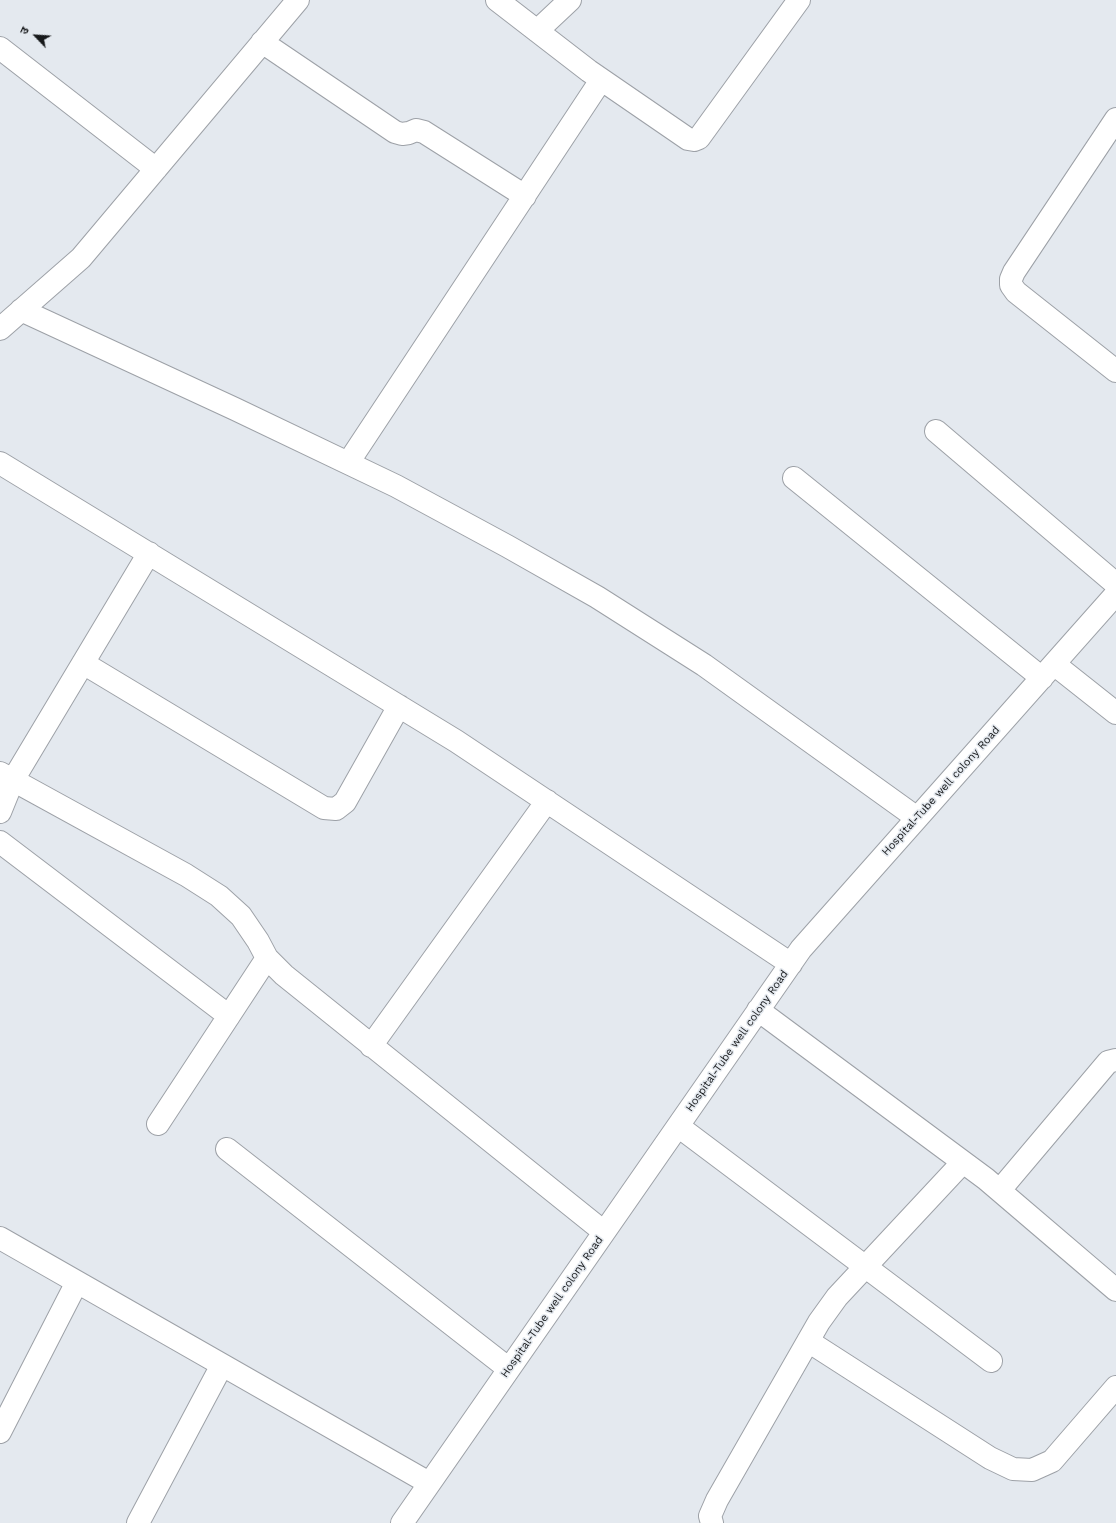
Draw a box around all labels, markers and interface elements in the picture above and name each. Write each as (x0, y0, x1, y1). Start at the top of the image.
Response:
north arrow (16, 16, 56, 56)
text: उ (17, 25, 32, 36)
street label: Hospital-Tube well colony Road (879, 724, 1003, 858)
street label: Hospital-Tube well colony Road (683, 968, 791, 1114)
street label: Hospital-Tube well colony Road (498, 1234, 606, 1380)

